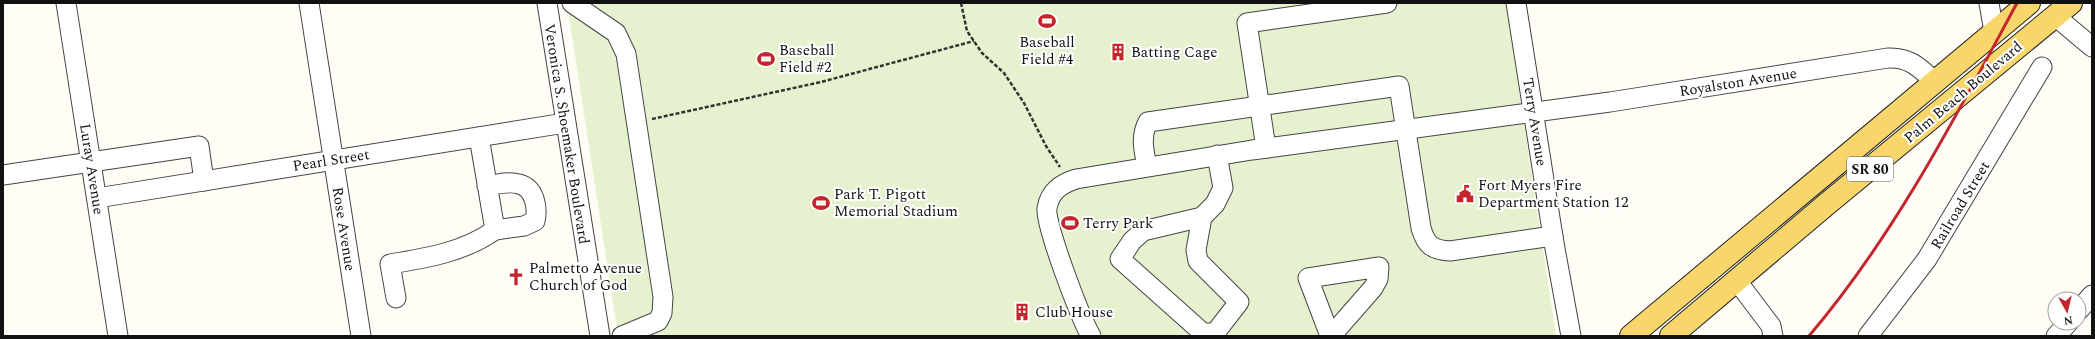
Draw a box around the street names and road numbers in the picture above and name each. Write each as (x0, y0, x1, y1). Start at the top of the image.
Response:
street label: Veronica S. Shoemaker Boulevard (538, 22, 595, 246)
street label: Palm Beach Boulevard (1899, 36, 2028, 149)
street label: Royalston Avenue (1678, 62, 1798, 103)
street label: Terry Avenue (1516, 76, 1553, 168)
street label: Luray Avenue (73, 122, 110, 216)
street label: Pearl Street (291, 143, 371, 178)
road number: SR 80 (1847, 157, 1893, 181)
street label: Railroad Street (1925, 157, 1996, 254)
street label: Rose Avenue (325, 185, 362, 273)

